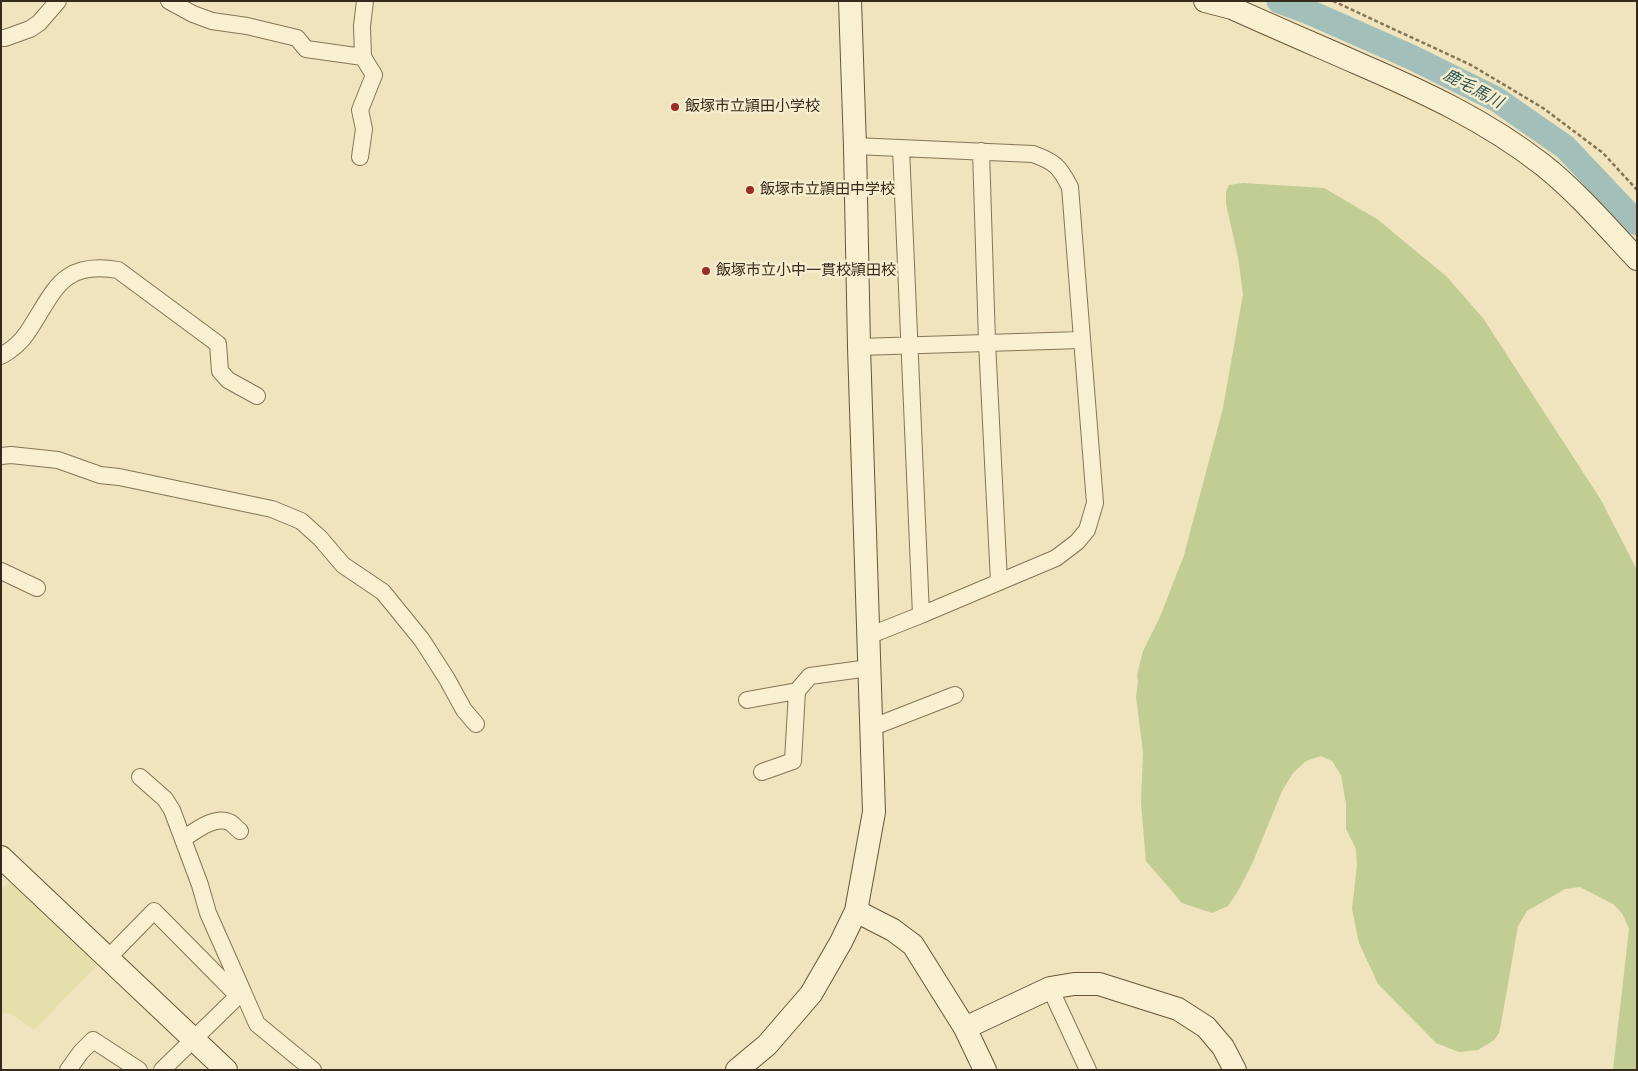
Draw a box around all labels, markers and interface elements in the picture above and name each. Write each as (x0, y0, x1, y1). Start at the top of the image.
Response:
water label: 鹿毛馬川 (1440, 66, 1506, 112)
place label: 飯塚市立頴田小学校 (685, 98, 820, 116)
marker: 飯塚市立頴田小学校 (669, 101, 681, 113)
place label: 飯塚市立頴田中学校 (760, 181, 895, 199)
marker: 飯塚市立頴田中学校 (744, 184, 756, 196)
place label: 飯塚市立小中一貫校頴田校 (716, 262, 896, 280)
marker: 飯塚市立小中一貫校頴田校 (700, 265, 712, 277)

